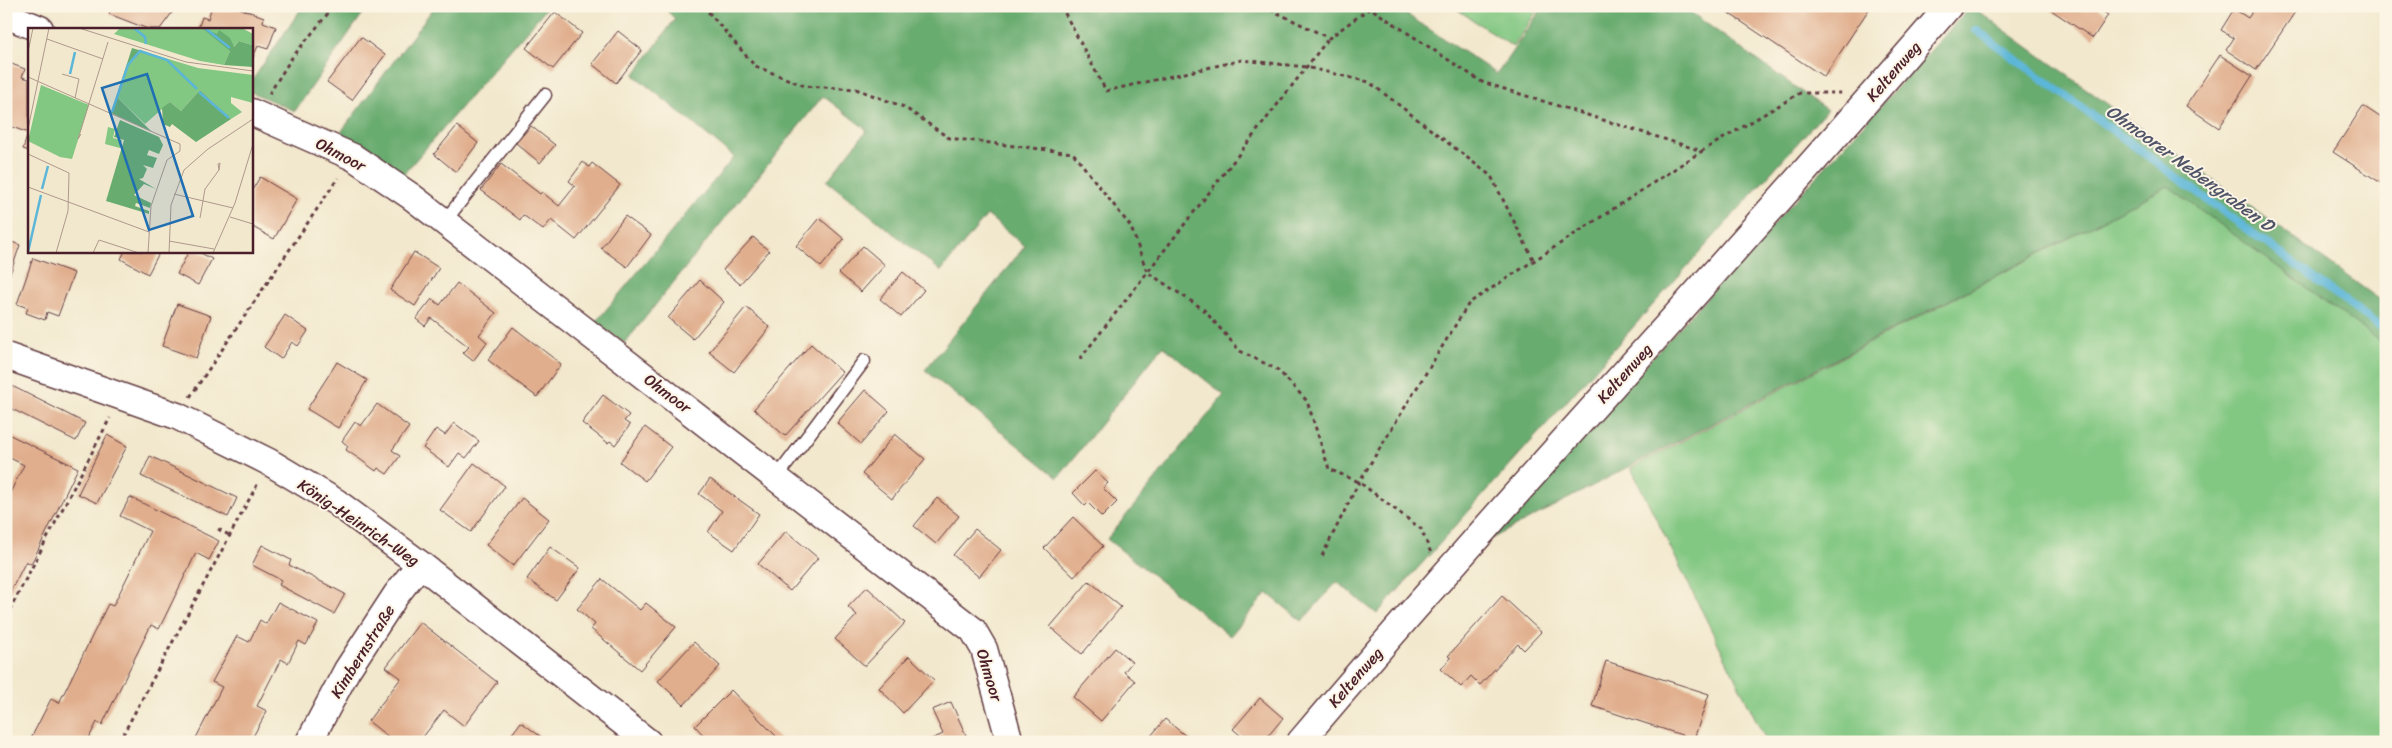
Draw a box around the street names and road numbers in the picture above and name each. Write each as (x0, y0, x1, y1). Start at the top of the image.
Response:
street label: Keltenweg (1858, 34, 1928, 108)
street label: Ohmoor (310, 129, 373, 181)
street label: Keltenweg (1589, 336, 1660, 410)
street label: Ohmoor (637, 366, 699, 422)
street label: König-Heinrich-Weg (292, 471, 426, 574)
street label: Kimbernstraße (322, 599, 403, 704)
street label: Keltenweg (1320, 640, 1390, 714)
street label: Ohmoor (968, 645, 1012, 707)

